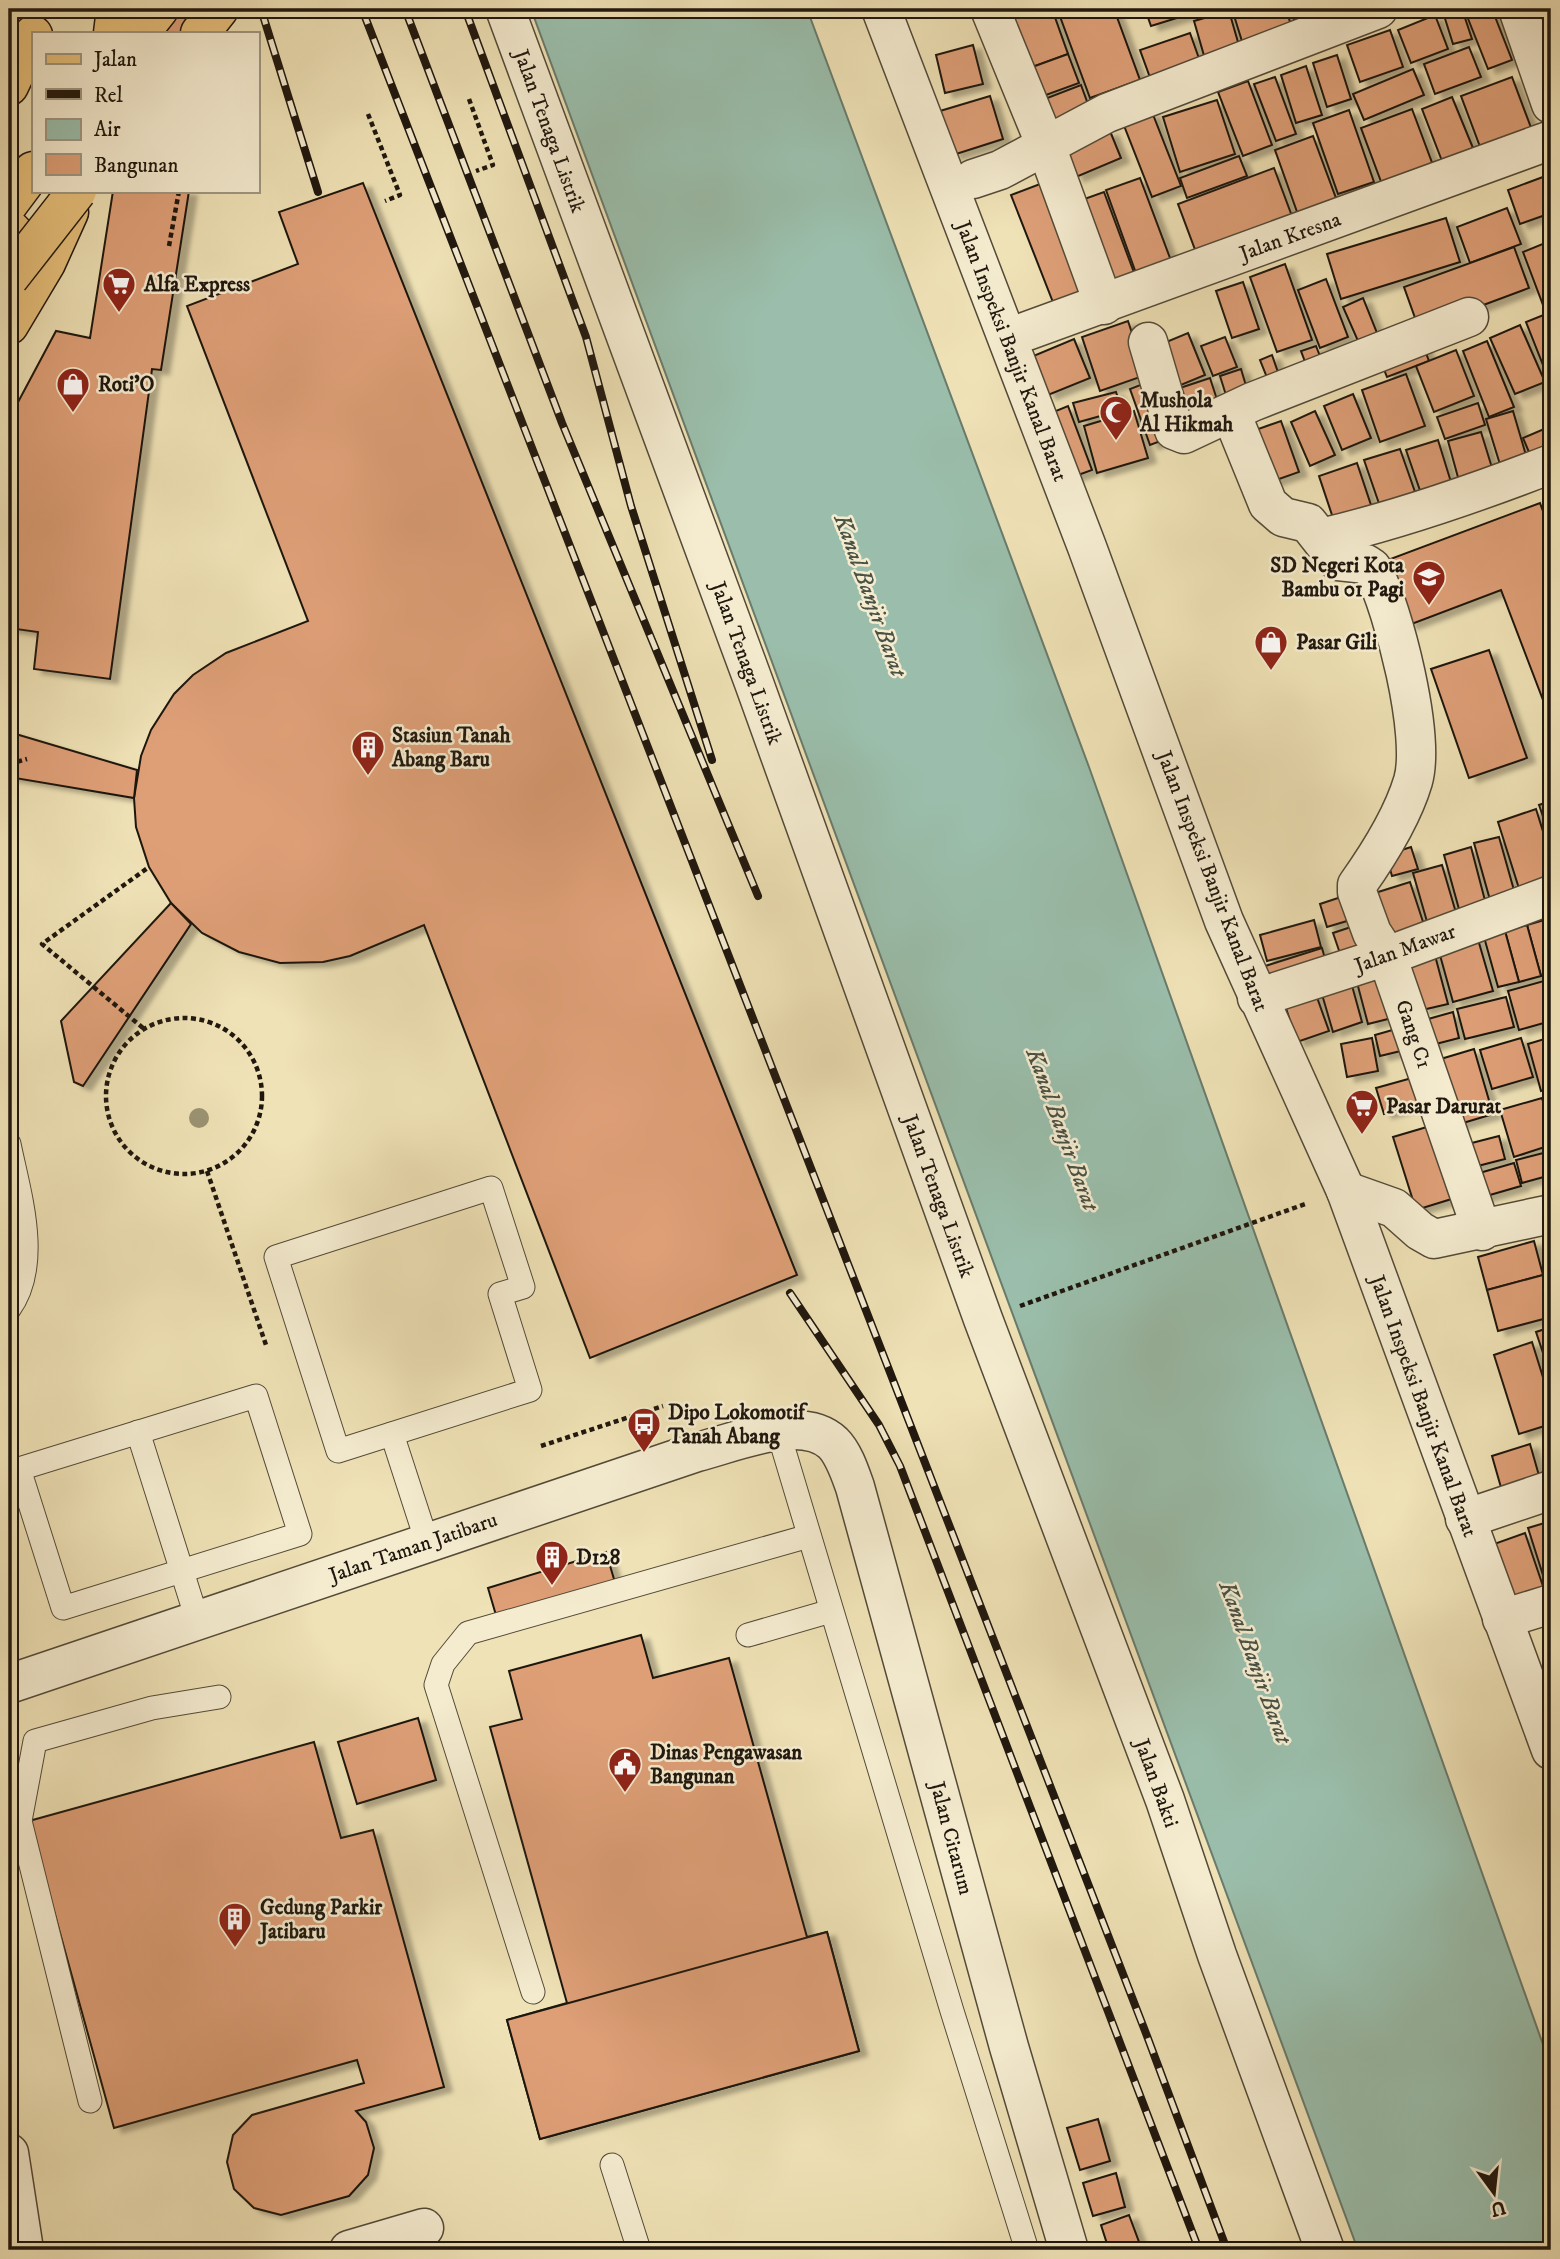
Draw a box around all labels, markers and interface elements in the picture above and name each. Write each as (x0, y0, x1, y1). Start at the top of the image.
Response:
legend (32, 32, 259, 192)
street label: Jalan Tenaga Listrik (507, 44, 591, 217)
text: Jalan (92, 47, 137, 73)
text: Rel (94, 83, 124, 109)
text: Air (94, 117, 121, 143)
text: Bangunan (94, 153, 178, 179)
street label: Jalan Kresna (1234, 207, 1345, 268)
street label: Jalan Inspeksi Banjir Kanal Barat (949, 216, 1073, 485)
supermarket icon: Alfa Express (100, 265, 138, 314)
place label: Alfa Express (143, 272, 250, 298)
shop icon: Roti'O (54, 365, 92, 414)
place label: Roti'O (98, 372, 155, 398)
place label: Mushola Al Hikmah (1139, 388, 1234, 438)
mosque icon: Mushola Al Hikmah (1097, 393, 1135, 442)
water label: Kanal Banjir Barat (826, 509, 913, 683)
place label: SD Negeri Kota Bambu 01 Pagi (1270, 553, 1405, 603)
school or university icon: SD Negeri Kota Bambu 01 Pagi (1410, 558, 1448, 607)
street label: Jalan Tenaga Listrik (704, 576, 788, 749)
shop icon: Pasar Gili (1252, 623, 1290, 672)
place label: Pasar Gili (1296, 630, 1378, 656)
place label: Stasiun Tanah Abang Baru (391, 723, 511, 773)
building icon: Stasiun Tanah Abang Baru (349, 728, 387, 777)
street label: Jalan Inspeksi Banjir Kanal Barat (1150, 746, 1274, 1015)
street label: Jalan Mawar (1349, 919, 1460, 980)
street label: Gang C1 (1389, 997, 1437, 1072)
water label: Kanal Banjir Barat (1018, 1043, 1105, 1217)
supermarket icon: Pasar Darurat (1343, 1087, 1381, 1136)
place label: Pasar Darurat (1386, 1094, 1502, 1120)
street label: Jalan Tenaga Listrik (896, 1109, 980, 1282)
street label: Jalan Inspeksi Banjir Kanal Barat (1363, 1270, 1483, 1541)
place label: Dipo Lokomotif Tanah Abang (667, 1400, 808, 1450)
bus stop icon: Dipo Lokomotif Tanah Abang (625, 1405, 663, 1454)
street label: Jalan Taman Jatibaru (324, 1507, 501, 1590)
building icon: D128 (533, 1538, 571, 1587)
place label: D128 (576, 1545, 621, 1571)
water label: Kanal Banjir Barat (1211, 1576, 1298, 1750)
street label: Jalan Bakti (1127, 1734, 1184, 1831)
place label: Dinas Pengawasan Bangunan (650, 1740, 803, 1790)
public building icon: Dinas Pengawasan Bangunan (606, 1745, 644, 1794)
street label: Jalan Citarum (923, 1777, 979, 1898)
place label: Gedung Parkir Jatibaru (258, 1895, 383, 1945)
building icon: Gedung Parkir Jatibaru (216, 1900, 254, 1949)
north arrow (1458, 2158, 1528, 2228)
text: U (1488, 2195, 1508, 2221)

